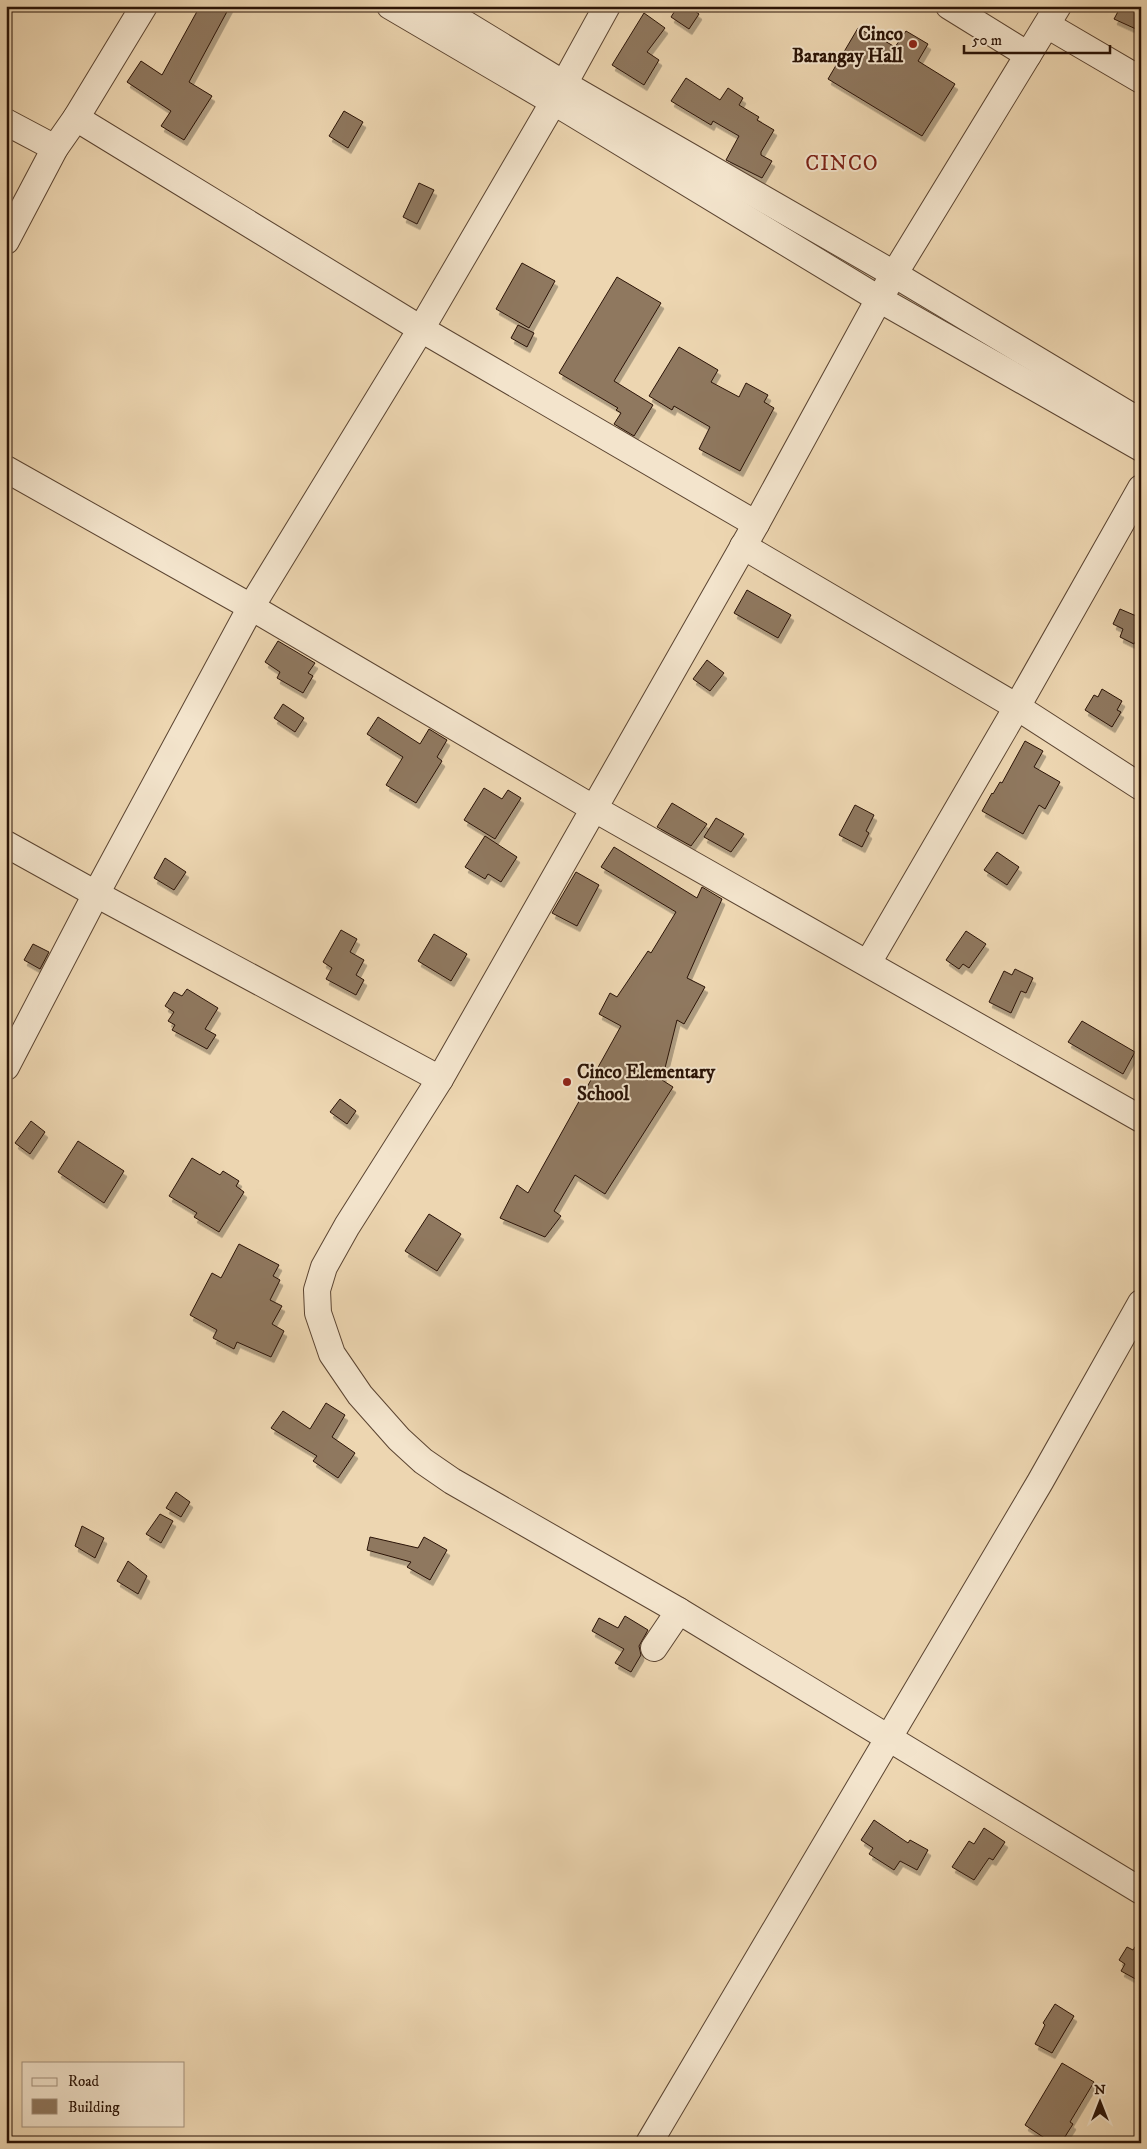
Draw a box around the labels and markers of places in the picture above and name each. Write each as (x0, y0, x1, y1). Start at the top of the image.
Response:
place label: Cinco Barangay Hall (792, 23, 903, 68)
marker: Cinco Barangay Hall (907, 38, 919, 50)
place label: Cinco Elementary School (577, 1061, 716, 1106)
marker: Cinco Elementary School (561, 1076, 573, 1088)

